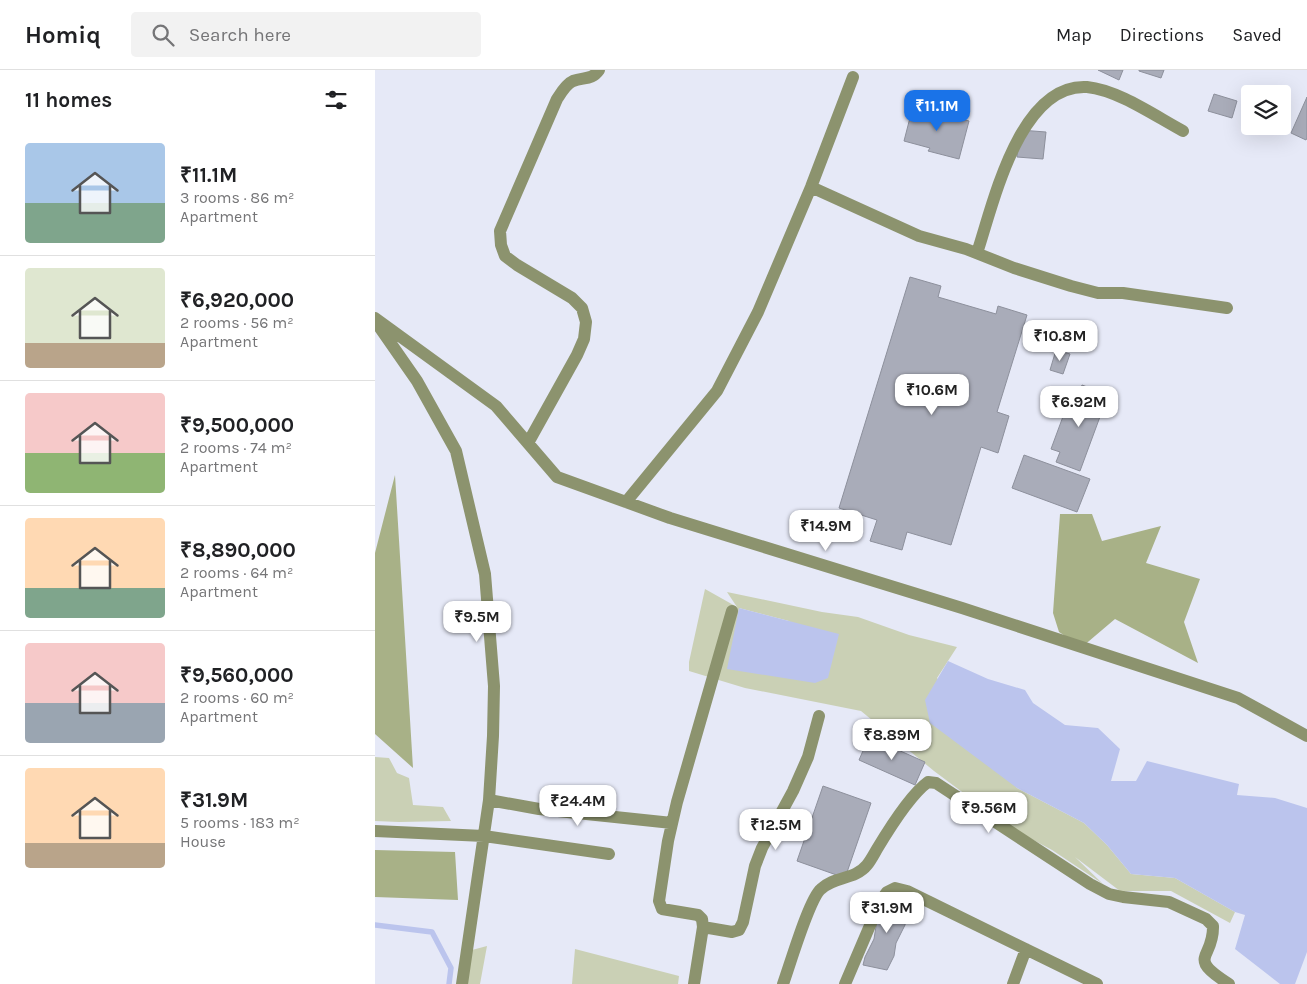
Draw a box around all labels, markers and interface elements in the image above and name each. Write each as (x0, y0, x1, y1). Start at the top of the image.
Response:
search box (131, 12, 481, 57)
text: Homiq (25, 21, 101, 49)
icon: search (149, 21, 177, 49)
text: Search here (189, 24, 291, 46)
text: Map (1056, 24, 1092, 46)
text: Directions (1120, 24, 1204, 46)
text: Saved (1232, 24, 1282, 46)
map controls (1241, 85, 1291, 135)
button: layers (1241, 85, 1291, 135)
icon: filters (322, 86, 350, 114)
text: 11 homes (25, 88, 112, 112)
pin: ₹11.1M (896, 90, 978, 132)
text: ₹11.1M (915, 96, 959, 115)
icon: home (65, 163, 125, 223)
text: ₹11.1M (180, 163, 237, 187)
text: 3 rooms · 86 m² (180, 188, 295, 207)
text: Apartment (180, 207, 258, 226)
icon: home (65, 288, 125, 348)
text: ₹6,920,000 (180, 288, 294, 312)
text: 2 rooms · 56 m² (180, 313, 294, 332)
pin: ₹10.8M (1019, 320, 1101, 362)
text: ₹10.8M (1034, 326, 1086, 345)
text: Apartment (180, 332, 258, 351)
pin: ₹10.6M (891, 374, 973, 416)
text: ₹10.6M (906, 380, 958, 399)
pin: ₹6.92M (1038, 386, 1120, 428)
text: ₹6.92M (1051, 392, 1107, 411)
icon: home (65, 413, 125, 473)
text: ₹9,500,000 (180, 413, 294, 437)
text: 2 rooms · 74 m² (180, 438, 292, 457)
text: Apartment (180, 457, 258, 476)
pin: ₹14.9M (785, 510, 867, 552)
text: ₹14.9M (800, 516, 852, 535)
icon: home (65, 538, 125, 598)
text: ₹8,890,000 (180, 538, 296, 562)
text: 2 rooms · 64 m² (180, 563, 293, 582)
text: Apartment (180, 582, 258, 601)
pin: ₹9.5M (442, 600, 512, 643)
text: ₹9.5M (454, 607, 500, 626)
icon: home (65, 663, 125, 723)
text: ₹9,560,000 (180, 663, 294, 687)
text: 2 rooms · 60 m² (180, 688, 294, 707)
text: Apartment (180, 707, 258, 726)
pin: ₹8.89M (851, 718, 933, 761)
text: ₹8.89M (863, 725, 921, 744)
pin: ₹24.4M (537, 784, 619, 827)
icon: home (65, 788, 125, 848)
text: ₹31.9M (180, 788, 248, 812)
text: ₹24.4M (550, 791, 606, 810)
pin: ₹9.56M (948, 792, 1030, 834)
text: ₹9.56M (961, 798, 1017, 817)
pin: ₹12.5M (735, 808, 817, 851)
text: 5 rooms · 183 m² (180, 813, 300, 832)
text: ₹12.5M (750, 815, 802, 834)
text: House (180, 832, 226, 851)
pin: ₹31.9M (846, 892, 928, 934)
text: ₹31.9M (861, 898, 913, 917)

